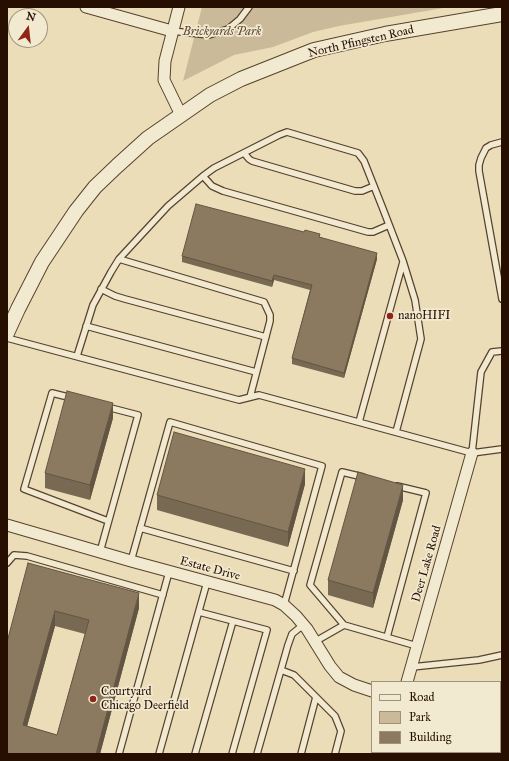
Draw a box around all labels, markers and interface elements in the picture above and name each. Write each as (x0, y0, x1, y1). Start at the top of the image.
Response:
north arrow (8, 8, 48, 48)
text: N (25, 9, 37, 24)
street label: North Pfingsten Road (307, 23, 415, 61)
park label: Brickyards Park (183, 25, 261, 39)
place label: nanoHIFI (398, 309, 450, 323)
marker: nanoHIFI (385, 311, 395, 321)
street label: Deer Lake Road (409, 524, 445, 604)
street label: Estate Drive (178, 554, 242, 584)
legend (371, 681, 501, 753)
place label: Courtyard Chicago Deerfield (101, 685, 189, 713)
text: Road (409, 690, 435, 704)
marker: Courtyard Chicago Deerfield (88, 694, 98, 704)
text: Park (409, 710, 431, 724)
text: Building (409, 730, 451, 744)

